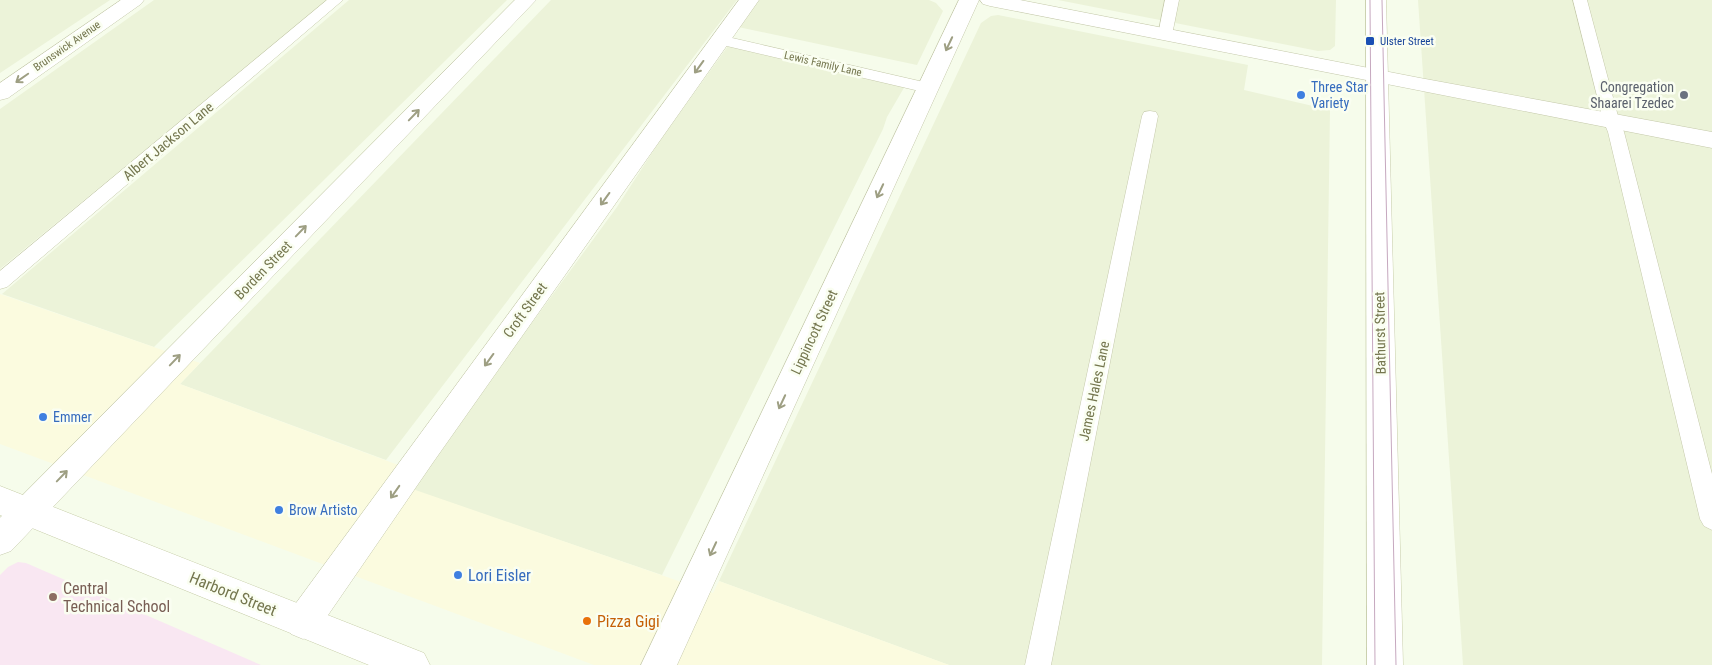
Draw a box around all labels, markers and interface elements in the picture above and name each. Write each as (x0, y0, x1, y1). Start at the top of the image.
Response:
street label: Brunswick Avenue (31, 18, 103, 74)
marker: Ulster Street (1364, 35, 1376, 47)
place label: Ulster Street (1380, 35, 1434, 48)
one-way arrow (943, 36, 953, 51)
street label: Lewis Family Lane (783, 49, 863, 79)
one-way arrow (694, 60, 704, 74)
one-way arrow (15, 73, 29, 83)
place label: Three Star Variety (1311, 79, 1368, 111)
place label: Congregation Shaarei Tzedec (1590, 79, 1674, 111)
marker: Three Star Variety (1295, 89, 1307, 101)
marker: Congregation Shaarei Tzedec (1678, 89, 1690, 101)
street label: Albert Jackson Lane (120, 98, 217, 183)
one-way arrow (408, 109, 420, 121)
one-way arrow (874, 183, 884, 198)
one-way arrow (600, 192, 610, 206)
one-way arrow (295, 225, 307, 237)
street label: Borden Street (231, 237, 295, 303)
street label: Croft Street (500, 280, 550, 340)
street label: Lippincott Street (787, 287, 841, 377)
street label: Bathurst Street (1371, 291, 1389, 375)
street label: James Hales Lane (1076, 339, 1112, 442)
one-way arrow (169, 353, 181, 366)
one-way arrow (484, 353, 495, 366)
one-way arrow (776, 394, 786, 409)
place label: Emmer (53, 409, 92, 425)
marker: Emmer (37, 411, 49, 423)
one-way arrow (55, 470, 68, 482)
one-way arrow (390, 485, 400, 499)
place label: Brow Artisto (289, 502, 358, 518)
marker: Brow Artisto (273, 504, 285, 516)
one-way arrow (708, 541, 717, 556)
place label: Lori Eisler (468, 566, 531, 585)
street label: Harbord Street (187, 568, 280, 620)
marker: Lori Eisler (452, 569, 464, 581)
place label: Central Technical School (63, 579, 170, 616)
marker: Central Technical School (47, 591, 59, 603)
place label: Pizza Gigi (597, 612, 660, 631)
marker: Pizza Gigi (581, 615, 593, 627)

